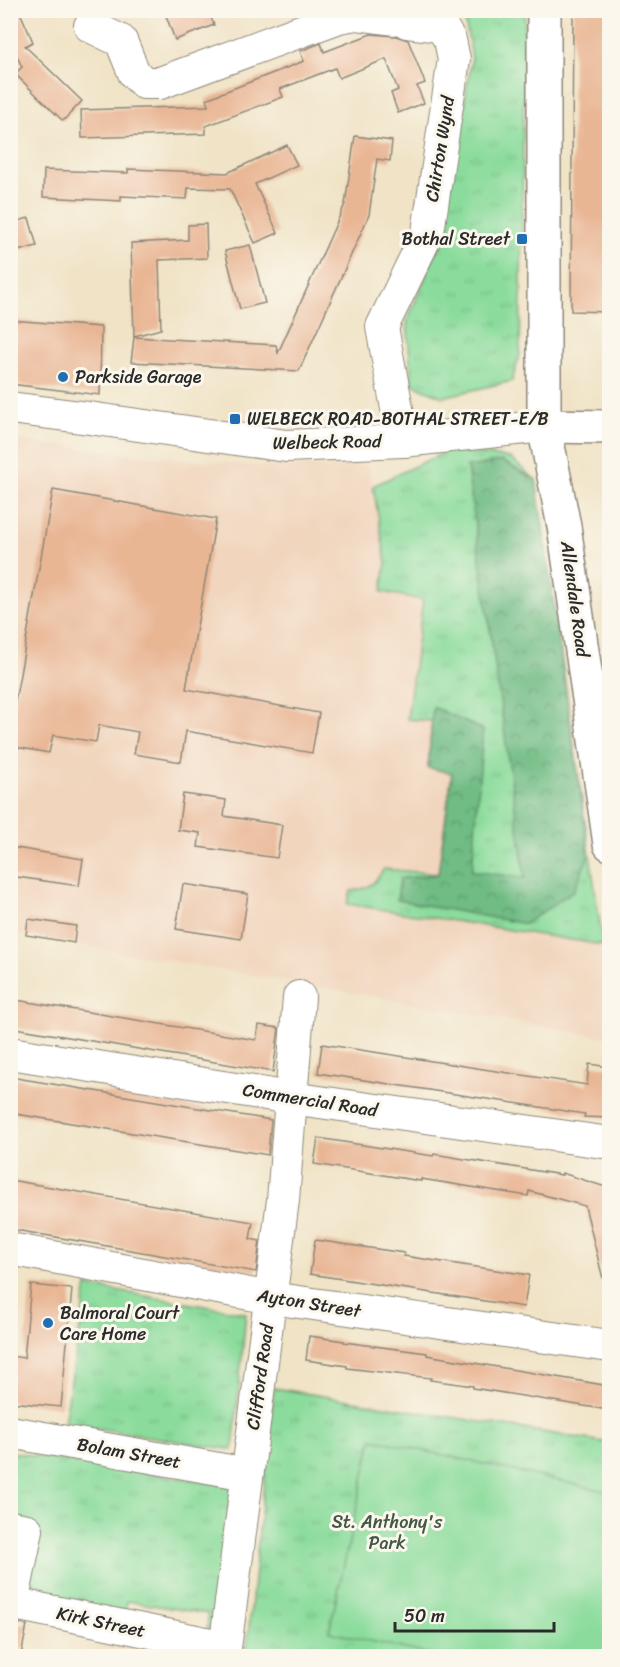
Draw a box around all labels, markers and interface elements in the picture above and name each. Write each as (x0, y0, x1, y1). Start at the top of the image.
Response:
street label: Chirton Wynd (416, 93, 464, 204)
place label: Bothal Street (402, 223, 511, 255)
marker: Bothal Street (515, 232, 529, 246)
place label: Parkside Garage (75, 361, 202, 393)
marker: Parkside Garage (56, 370, 70, 384)
place label: WELBECK ROAD-BOTHAL STREET-E/B (247, 403, 549, 435)
marker: WELBECK ROAD-BOTHAL STREET-E/B (228, 412, 242, 426)
street label: Welbeck Road (272, 425, 383, 459)
street label: Allendale Road (551, 538, 599, 661)
street label: Commercial Road (240, 1074, 381, 1127)
street label: Ayton Street (254, 1279, 364, 1327)
place label: Balmoral Court Care Home (60, 1297, 180, 1350)
marker: Balmoral Court Care Home (41, 1316, 55, 1330)
street label: Clifford Road (237, 1321, 283, 1432)
street label: Bolam Street (75, 1428, 184, 1478)
park label: St. Anthony's Park (332, 1506, 443, 1559)
scale bar (395, 1595, 554, 1633)
street label: Kirk Street (54, 1597, 148, 1647)
text: 50 m (404, 1600, 445, 1632)

